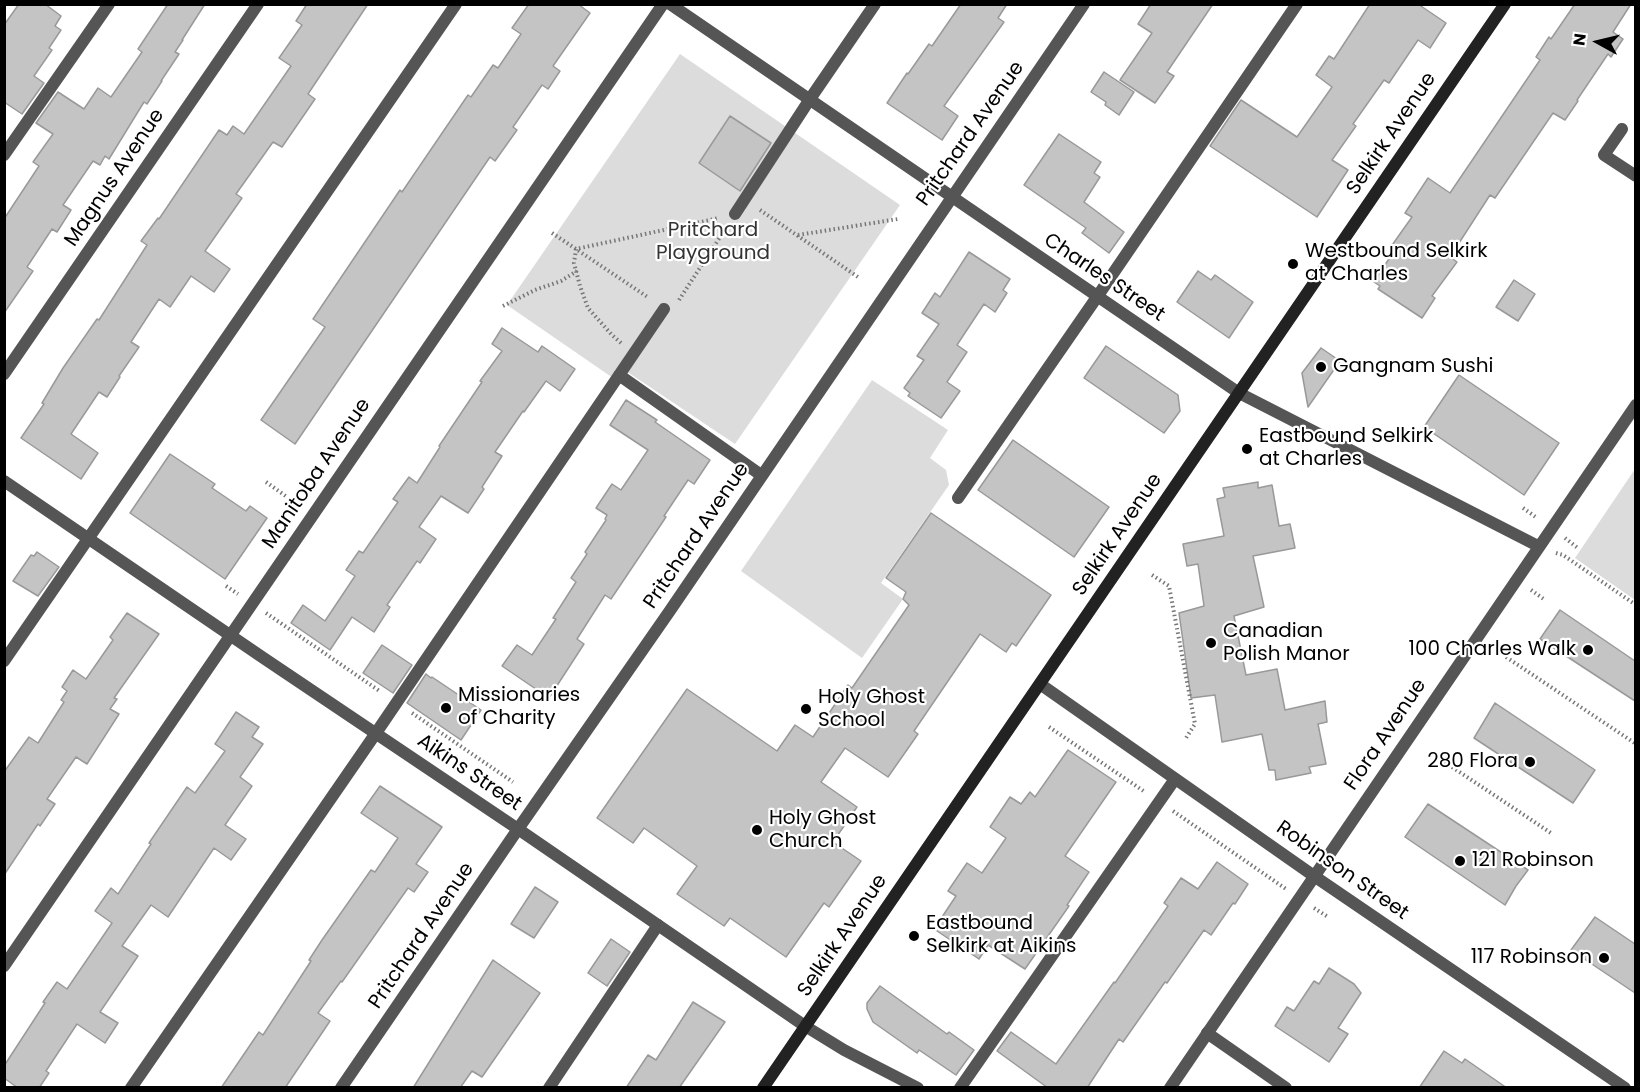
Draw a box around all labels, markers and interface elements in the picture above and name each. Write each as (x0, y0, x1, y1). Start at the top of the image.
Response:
north arrow (1568, 12, 1628, 72)
text: N (1567, 32, 1592, 47)
street label: Pritchard Avenue (912, 57, 1030, 211)
street label: Selkirk Avenue (1342, 68, 1442, 200)
street label: Magnus Avenue (60, 105, 170, 251)
park label: Pritchard Playground (656, 219, 770, 266)
street label: Charles Street (1039, 229, 1169, 327)
place label: Westbound Selkirk at Charles (1305, 240, 1487, 287)
marker: Westbound Selkirk at Charles (1286, 257, 1300, 271)
place label: Gangnam Sushi (1333, 355, 1493, 379)
marker: Gangnam Sushi (1314, 360, 1328, 374)
street label: Manitoba Avenue (258, 394, 376, 554)
place label: Eastbound Selkirk at Charles (1259, 425, 1433, 472)
marker: Eastbound Selkirk at Charles (1240, 442, 1254, 456)
street label: Pritchard Avenue (639, 458, 755, 614)
street label: Selkirk Avenue (1068, 469, 1168, 601)
place label: Canadian Polish Manor (1223, 620, 1350, 667)
marker: Canadian Polish Manor (1204, 636, 1218, 650)
place label: 100 Charles Walk (1409, 638, 1576, 662)
marker: 100 Charles Walk (1581, 643, 1595, 657)
street label: Flora Avenue (1340, 675, 1432, 795)
place label: Missionaries of Charity (458, 684, 580, 731)
place label: Holy Ghost School (818, 686, 925, 733)
marker: Missionaries of Charity (439, 701, 453, 715)
marker: Holy Ghost School (799, 702, 813, 716)
street label: Aikins Street (412, 729, 526, 817)
place label: 280 Flora (1427, 750, 1518, 774)
marker: 280 Flora (1523, 755, 1537, 769)
place label: Holy Ghost Church (769, 807, 876, 854)
street label: Robinson Street (1271, 816, 1413, 926)
marker: Holy Ghost Church (750, 823, 764, 837)
place label: 121 Robinson (1472, 849, 1594, 873)
marker: 121 Robinson (1453, 854, 1467, 868)
street label: Pritchard Avenue (364, 858, 480, 1014)
street label: Selkirk Avenue (793, 870, 893, 1002)
place label: Eastbound Selkirk at Aikins (926, 912, 1076, 959)
marker: Eastbound Selkirk at Aikins (907, 929, 921, 943)
place label: 117 Robinson (1471, 946, 1592, 970)
marker: 117 Robinson (1597, 951, 1611, 965)

